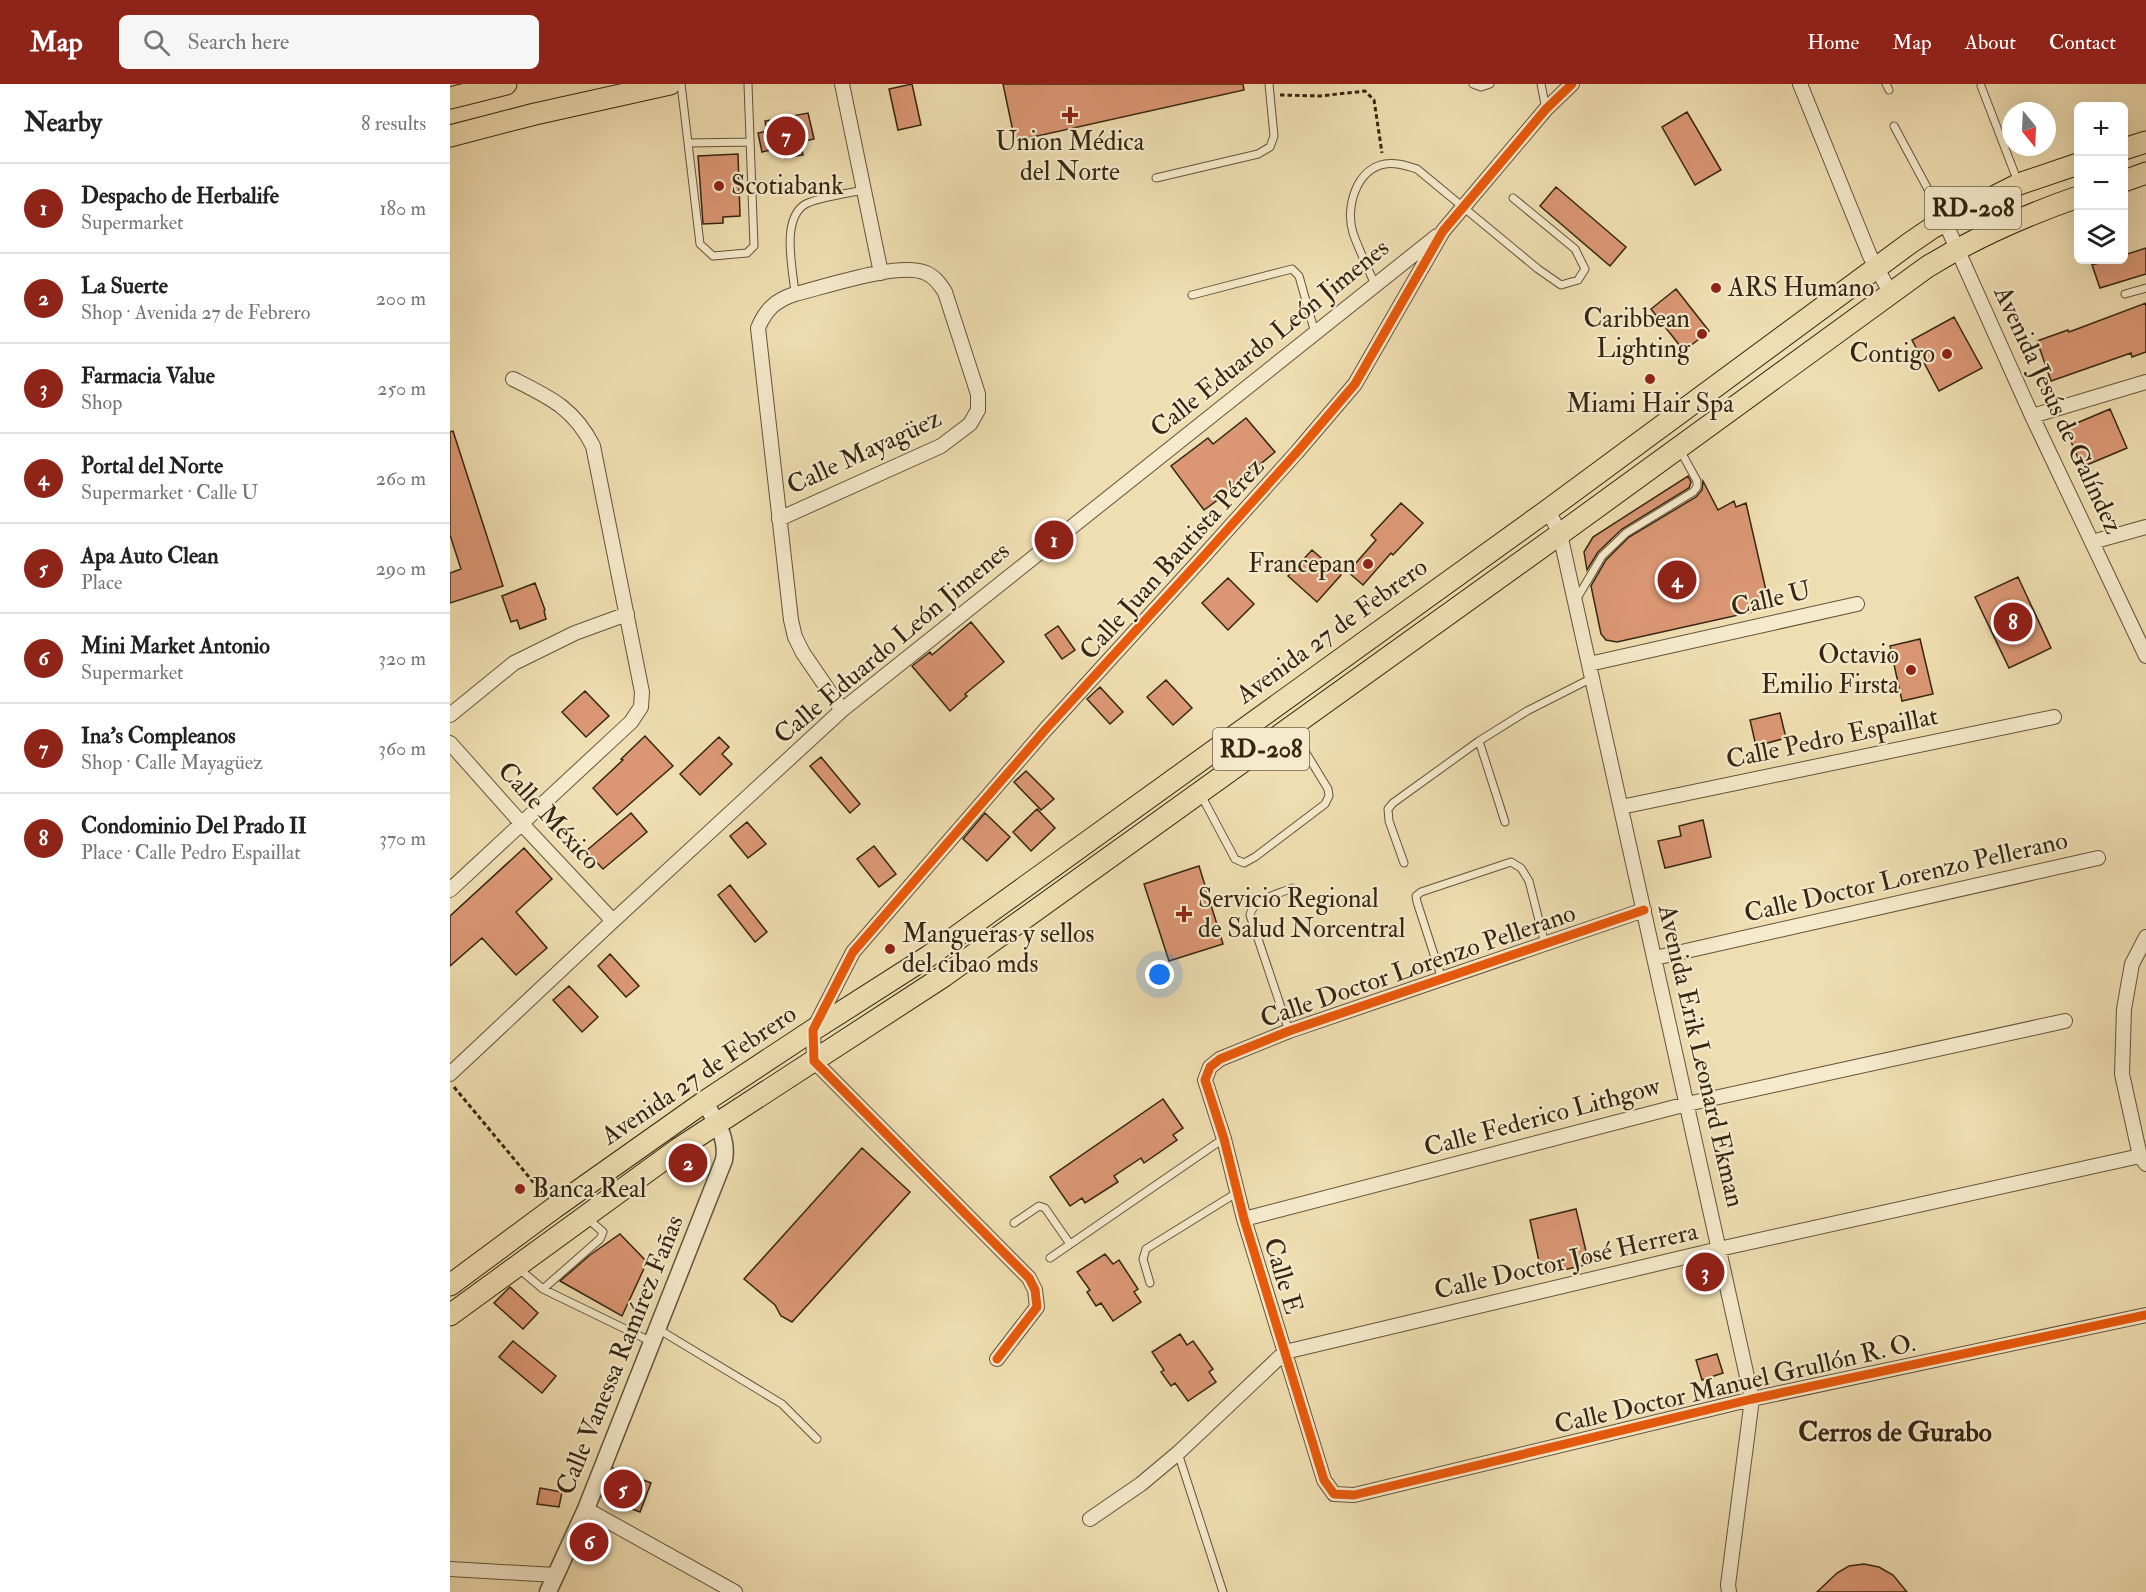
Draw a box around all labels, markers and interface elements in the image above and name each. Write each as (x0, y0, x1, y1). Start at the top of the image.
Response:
search box (119, 15, 539, 69)
text: Map (30, 25, 83, 60)
icon: search (140, 26, 173, 59)
text: Search here (188, 28, 289, 56)
text: Home (1807, 29, 1859, 56)
text: Map (1892, 29, 1932, 56)
text: About (1965, 29, 2016, 56)
text: Contact (2049, 29, 2116, 56)
north arrow (2002, 102, 2056, 156)
map controls (2074, 102, 2128, 264)
button: + (2074, 102, 2128, 156)
marker: Union Médica del Norte (1061, 106, 1079, 124)
text: Nearby (24, 107, 102, 139)
text: 8 results (361, 111, 426, 136)
pin: 7 (766, 113, 806, 158)
place label: Union Médica del Norte (995, 126, 1145, 188)
button: − (2074, 156, 2128, 210)
place label: Scotiabank (731, 170, 844, 202)
marker: Scotiabank (712, 179, 726, 193)
text: Despacho de Herbalife (81, 182, 279, 210)
road number: RD-208 (1925, 187, 2021, 229)
text: 1 (40, 196, 47, 221)
text: 180 m (379, 196, 426, 221)
text: Supermarket (81, 210, 184, 235)
button: layers (2074, 210, 2128, 264)
street label: Calle Eduardo León Jimenes (1144, 232, 1396, 444)
text: La Suerte (81, 272, 168, 300)
place label: ARS Humano (1727, 272, 1874, 304)
street label: Avenida Jesús de Galíndez (1986, 280, 2130, 539)
marker: ARS Humano (1709, 281, 1723, 295)
text: 2 (38, 286, 49, 311)
text: 200 m (376, 286, 426, 311)
text: Shop · Avenida 27 de Febrero (81, 300, 310, 325)
place label: Caribbean Lighting (1583, 303, 1691, 365)
marker: Caribbean Lighting (1695, 327, 1709, 341)
place label: Contigo (1850, 338, 1935, 370)
marker: Contigo (1940, 347, 1954, 361)
text: Farmacia Value (81, 362, 215, 390)
marker: Miami Hair Spa (1643, 372, 1657, 386)
text: 3 (40, 376, 47, 401)
text: 250 m (377, 376, 426, 401)
place label: Miami Hair Spa (1566, 388, 1734, 421)
text: Shop (81, 390, 122, 415)
street label: Calle Mayagüez (782, 402, 947, 502)
street label: Calle Juan Bautista Pérez (1073, 451, 1271, 667)
text: Portal del Norte (81, 452, 223, 480)
text: 4 (38, 466, 49, 491)
text: 260 m (376, 466, 426, 491)
text: Supermarket · Calle U (81, 480, 258, 505)
pin: 1 (1034, 518, 1074, 562)
street label: Calle Eduardo León Jimenes (768, 535, 1016, 751)
text: Apa Auto Clean (81, 542, 219, 570)
place label: Francepan (1248, 548, 1356, 581)
street label: Avenida 27 de Febrero (1229, 551, 1434, 712)
text: 5 (39, 556, 48, 581)
text: 290 m (376, 556, 426, 581)
marker: Francepan (1361, 557, 1375, 571)
pin: 4 (1658, 558, 1696, 602)
text: Place (81, 570, 122, 595)
street label: Calle U (1728, 574, 1814, 624)
pin: 8 (1994, 600, 2032, 644)
text: Mini Market Antonio (81, 632, 270, 660)
place label: Octavio Emilio Firsta (1761, 639, 1899, 701)
text: 6 (38, 646, 49, 671)
text: 320 m (378, 646, 426, 671)
text: Supermarket (81, 660, 184, 685)
marker: Octavio Emilio Firsta (1904, 663, 1918, 677)
street label: Calle Pedro Espaillat (1723, 700, 1941, 777)
text: Ina's Compleanos (81, 722, 236, 750)
road number: RD-208 (1213, 728, 1309, 770)
text: 7 (39, 736, 48, 761)
text: 360 m (378, 736, 426, 761)
text: Shop · Calle Mayagüez (81, 750, 263, 775)
street label: Calle México (491, 755, 607, 877)
text: Condominio Del Prado II (81, 812, 307, 840)
street label: Calle Doctor Lorenzo Pellerano (1741, 824, 2071, 930)
text: 8 (39, 826, 48, 851)
text: 370 m (379, 826, 426, 851)
text: Place · Calle Pedro Espaillat (81, 840, 301, 865)
place label: Servicio Regional de Salud Norcentral (1198, 883, 1406, 945)
street label: Calle Doctor Lorenzo Pellerano (1256, 897, 1580, 1035)
street label: Avenida Erik Leonard Ekman (1650, 901, 1751, 1210)
marker: Servicio Regional de Salud Norcentral (1175, 905, 1193, 923)
place label: Mangueras y sellos del cibao mds (902, 918, 1095, 980)
marker: Mangueras y sellos del cibao mds (883, 942, 897, 956)
your location (1145, 960, 1174, 989)
street label: Avenida 27 de Febrero (595, 998, 803, 1153)
street label: Calle Federico Lithgow (1420, 1070, 1664, 1164)
pin: 2 (668, 1140, 708, 1186)
place label: Banca Real (532, 1173, 647, 1205)
marker: Banca Real (513, 1182, 527, 1196)
street label: Calle Vanessa Ramírez Fañas (549, 1211, 691, 1499)
street label: Calle Doctor José Herrera (1431, 1215, 1701, 1307)
street label: Calle E (1256, 1234, 1310, 1318)
pin: 3 (1686, 1250, 1724, 1294)
street label: Calle Doctor Manuel Grullón R. O. (1551, 1327, 1919, 1441)
district label: Cerros de Gurabo (1798, 1416, 1992, 1449)
pin: 5 (604, 1466, 642, 1512)
pin: 6 (570, 1520, 608, 1564)

